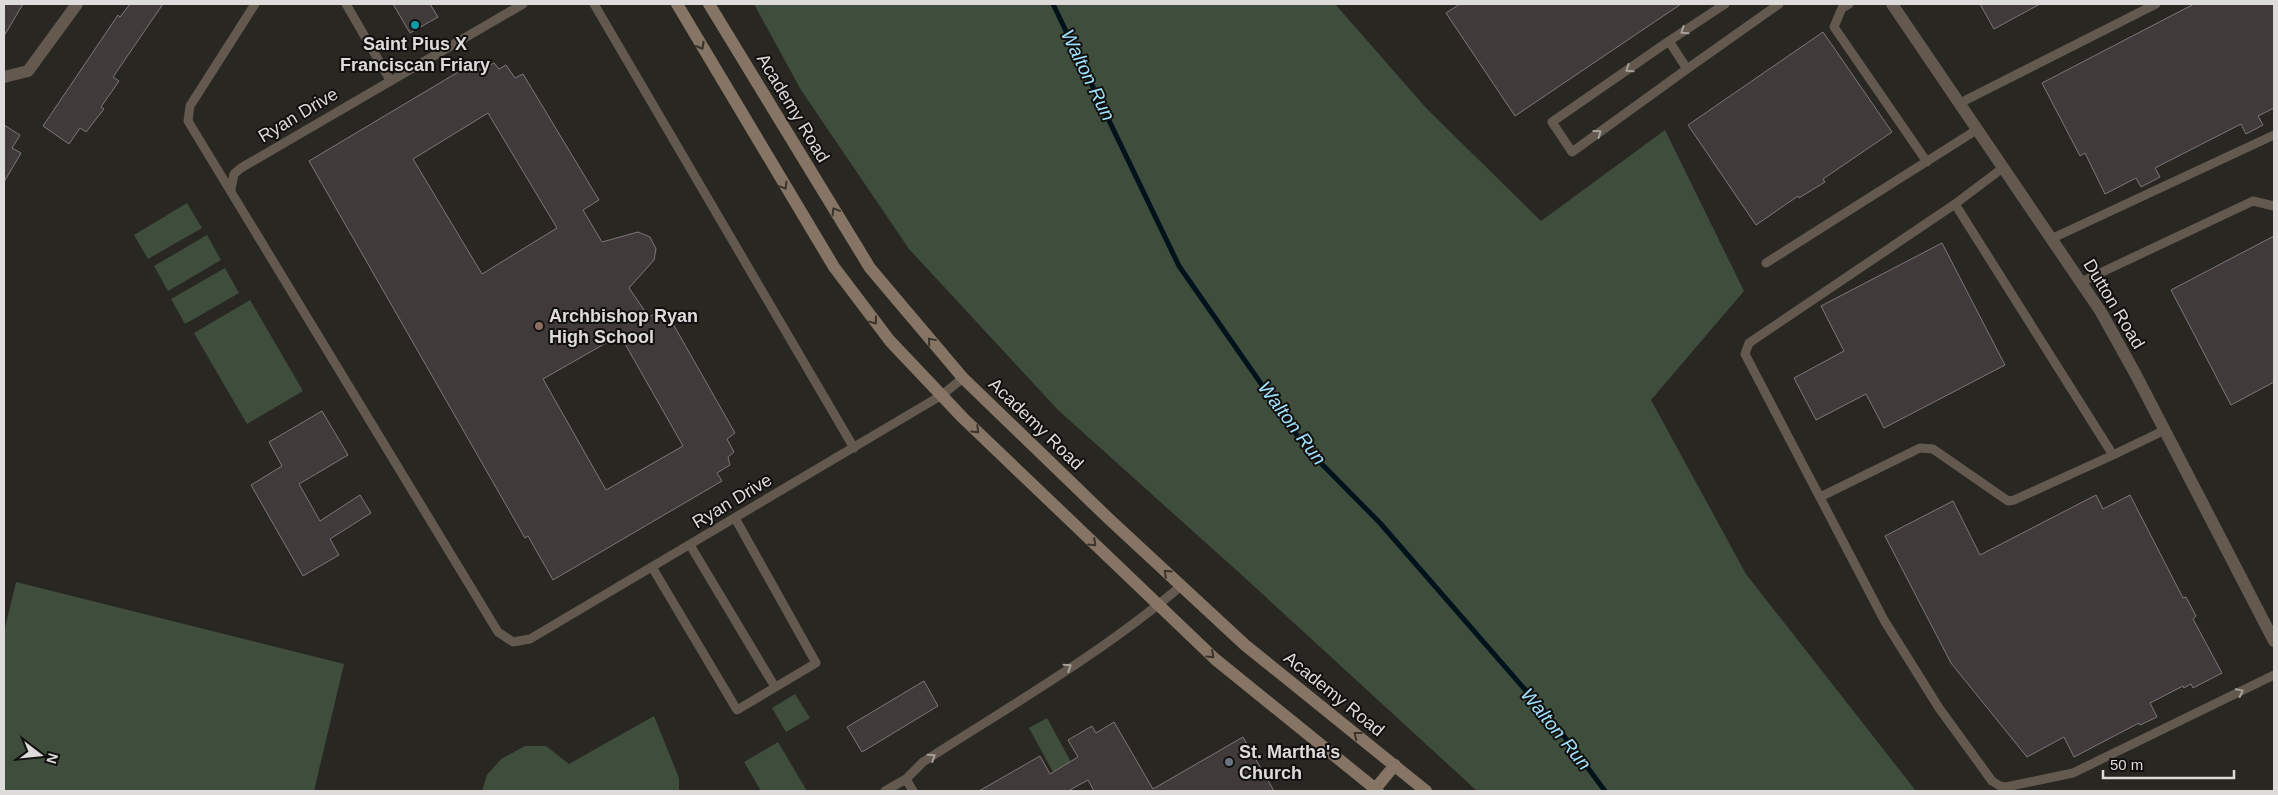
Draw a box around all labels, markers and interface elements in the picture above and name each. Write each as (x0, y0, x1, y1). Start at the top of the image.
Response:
marker: Saint Pius X Franciscan Friary (409, 19, 421, 31)
one-way arrow (1680, 25, 1690, 34)
water label: Walton Run (1057, 26, 1119, 124)
place label: Saint Pius X Franciscan Friary (340, 34, 490, 75)
one-way arrow (695, 40, 705, 49)
street label: Academy Road (753, 50, 833, 166)
one-way arrow (1625, 63, 1634, 72)
street label: Ryan Drive (255, 84, 341, 146)
one-way arrow (1592, 130, 1601, 138)
one-way arrow (778, 180, 788, 189)
one-way arrow (831, 207, 841, 216)
street label: Dutton Road (2079, 256, 2149, 352)
place label: Archbishop Ryan High School (549, 306, 698, 347)
one-way arrow (869, 315, 878, 324)
marker: Archbishop Ryan High School (533, 320, 545, 332)
one-way arrow (928, 337, 937, 346)
street label: Academy Road (985, 374, 1087, 474)
water label: Walton Run (1254, 377, 1330, 469)
one-way arrow (971, 424, 980, 433)
street label: Ryan Drive (689, 470, 775, 532)
one-way arrow (1088, 537, 1097, 546)
one-way arrow (1164, 570, 1173, 579)
street label: Academy Road (1280, 648, 1388, 740)
one-way arrow (1206, 649, 1215, 658)
one-way arrow (1062, 664, 1071, 674)
water label: Walton Run (1517, 684, 1595, 774)
one-way arrow (2235, 688, 2244, 698)
north arrow (15, 730, 65, 780)
one-way arrow (1354, 732, 1363, 740)
place label: St. Martha's Church (1239, 742, 1340, 783)
scale bar (2103, 748, 2234, 780)
text: N (43, 752, 62, 766)
one-way arrow (927, 753, 936, 763)
marker: St. Martha's Church (1223, 756, 1235, 768)
text: 50 m (2110, 756, 2143, 773)

